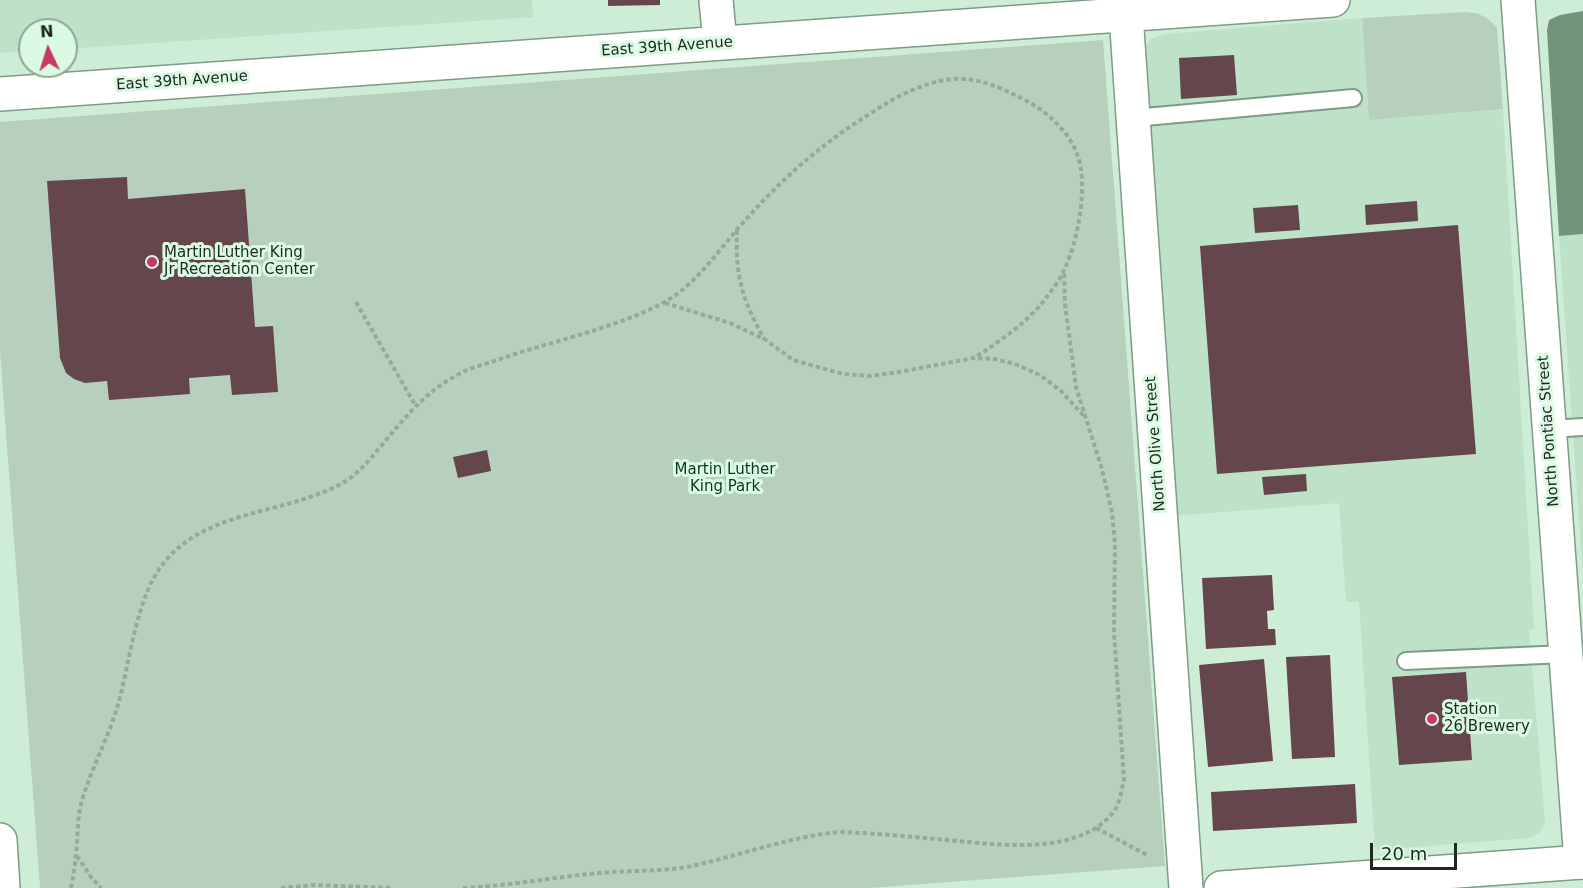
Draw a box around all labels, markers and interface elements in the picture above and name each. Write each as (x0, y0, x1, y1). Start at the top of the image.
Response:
north arrow (18, 18, 78, 78)
text: N (39, 22, 54, 41)
street label: East 39th Avenue (600, 33, 734, 61)
street label: East 39th Avenue (115, 67, 249, 95)
place label: Martin Luther King Jr Recreation Center (164, 244, 315, 279)
marker: Martin Luther King Jr Recreation Center (145, 255, 159, 269)
street label: North Pontiac Street (1535, 355, 1563, 507)
street label: North Olive Street (1142, 376, 1170, 512)
park label: Martin Luther King Park (674, 461, 776, 496)
place label: Station 26 Brewery (1444, 701, 1530, 736)
marker: Station 26 Brewery (1425, 712, 1439, 726)
scale bar (1373, 831, 1460, 869)
text: 20 m (1381, 843, 1427, 864)

